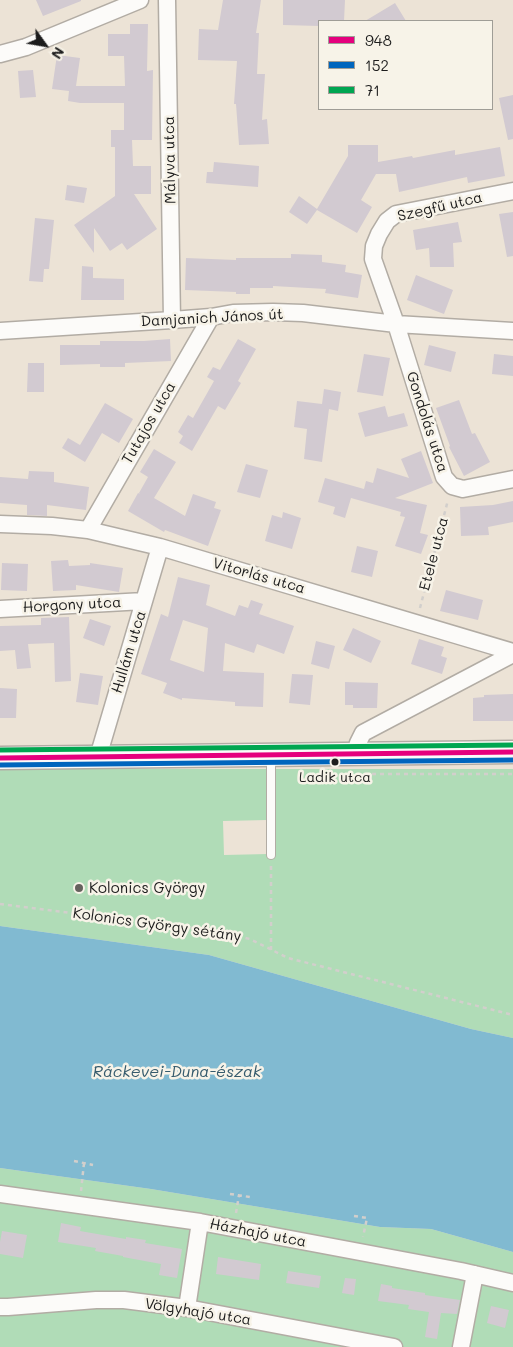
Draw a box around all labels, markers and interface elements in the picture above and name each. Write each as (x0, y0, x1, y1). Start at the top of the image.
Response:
north arrow (20, 20, 70, 70)
legend (318, 20, 493, 110)
text: 948 (365, 30, 392, 50)
text: N (47, 44, 69, 63)
text: 152 (365, 55, 389, 75)
text: 71 (365, 80, 380, 100)
street label: Mályva utca (160, 116, 180, 204)
street label: Szegfű utca (396, 188, 484, 226)
street label: Damjanich János út (140, 305, 284, 331)
street label: Gondolás utca (402, 369, 452, 475)
street label: Tutajos utca (118, 379, 180, 467)
street label: Etele utca (416, 515, 452, 593)
street label: Vitorlás utca (211, 554, 307, 598)
street label: Horgony utca (22, 593, 122, 617)
street label: Hullám utca (108, 608, 150, 696)
marker: Ladik utca (330, 757, 340, 767)
place label: Ladik utca (299, 770, 371, 786)
place label: Kolonics György (89, 879, 205, 897)
marker: Kolonics György (73, 882, 85, 894)
street label: Kolonics György sétány (72, 904, 242, 946)
water label: Ráckevei-Duna-észak (93, 1062, 261, 1082)
street label: Házhajó utca (208, 1215, 308, 1251)
street label: Völgyhajó utca (144, 1295, 252, 1329)

